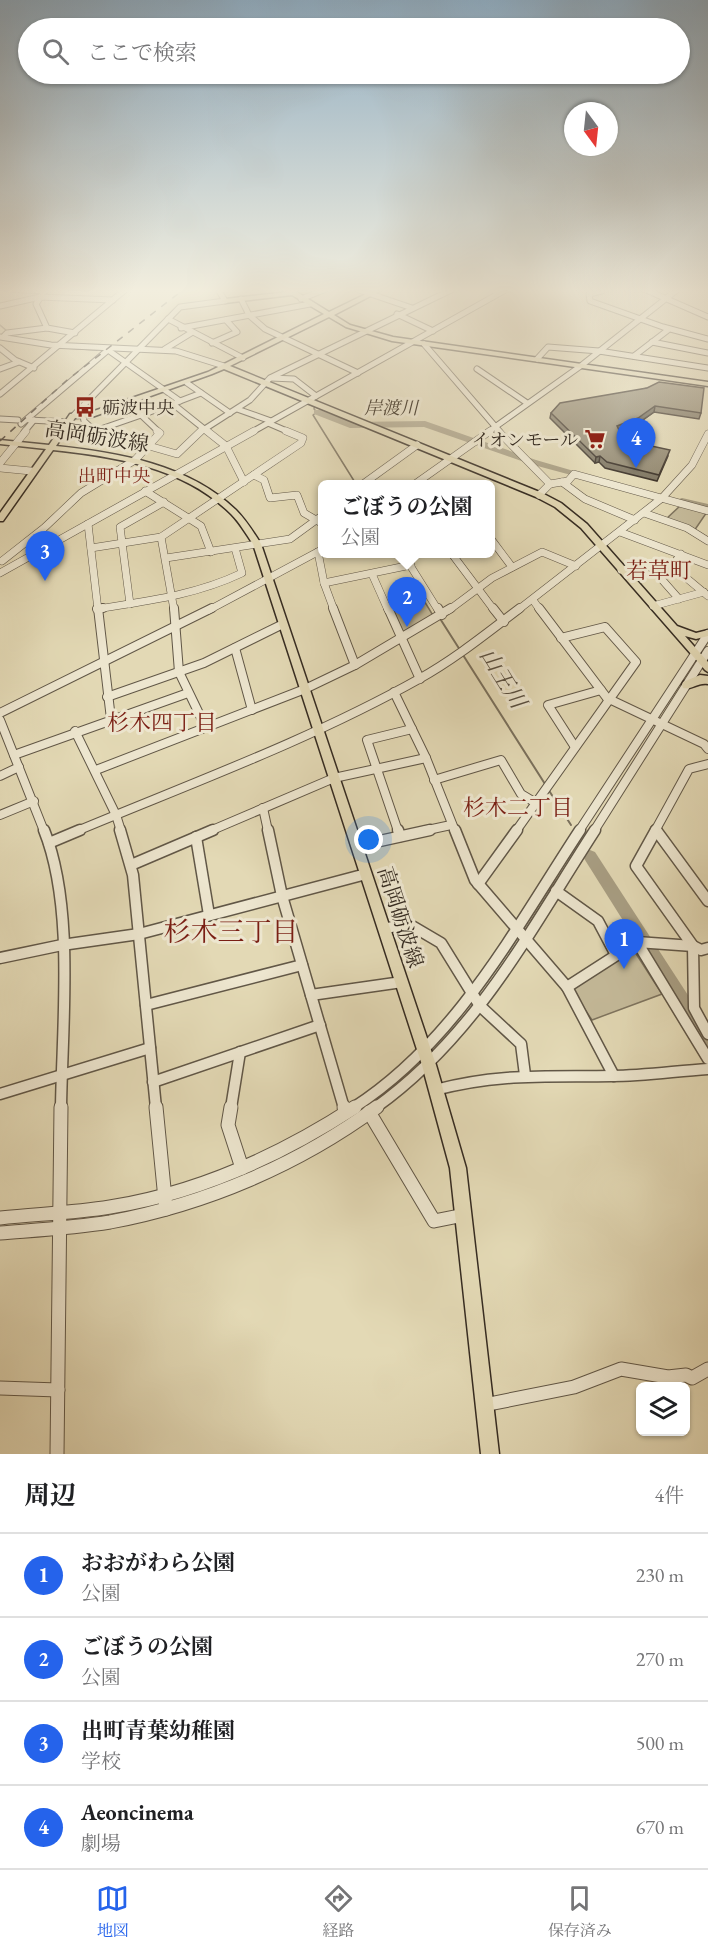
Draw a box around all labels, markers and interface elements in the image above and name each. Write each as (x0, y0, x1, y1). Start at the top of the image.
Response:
search box (18, 18, 690, 84)
icon: search (39, 35, 72, 68)
text: ここで検索 (87, 38, 197, 67)
north arrow (564, 102, 618, 156)
bus stop icon: 砺波中央 (73, 395, 97, 419)
place label: 砺波中央 (102, 396, 174, 419)
water label: 岸渡川 (364, 396, 420, 419)
street label: 高岡砺波線 (43, 414, 151, 458)
pin: 4 (616, 418, 656, 468)
supermarket icon: イオンモール (583, 427, 607, 451)
place label: イオンモール (472, 428, 578, 451)
district label: 出町中央 (78, 464, 150, 487)
popup (318, 480, 495, 558)
text: ごぼうの公園 (340, 492, 473, 521)
text: 公園 (340, 524, 380, 550)
pin: 3 (26, 532, 64, 581)
district label: 若草町 (626, 556, 692, 585)
pin: 2 (388, 578, 426, 627)
water label: 山王川 (473, 642, 534, 715)
district label: 杉木四丁目 (107, 708, 217, 737)
district label: 杉木二丁目 (463, 793, 573, 822)
your location (354, 825, 383, 854)
street label: 高岡砺波線 (372, 863, 430, 971)
district label: 杉木三丁目 (164, 914, 299, 949)
pin: 1 (604, 920, 644, 969)
map controls (636, 1382, 690, 1436)
button: layers (636, 1382, 690, 1436)
text: 周辺 (24, 1478, 76, 1512)
text: 4件 (654, 1482, 684, 1508)
text: おおがわら公園 (81, 1548, 235, 1577)
text: 1 (38, 1562, 49, 1588)
text: 230 m (636, 1562, 684, 1588)
text: 公園 (81, 1580, 121, 1606)
text: ごぼうの公園 (81, 1632, 213, 1661)
text: 2 (38, 1646, 49, 1672)
text: 270 m (636, 1646, 684, 1672)
text: 公園 (81, 1664, 121, 1690)
text: 出町青葉幼稚園 (81, 1716, 235, 1745)
text: 3 (38, 1730, 49, 1756)
text: 500 m (636, 1730, 684, 1756)
text: 学校 (81, 1748, 121, 1774)
text: Aeoncinema (81, 1798, 194, 1827)
text: 4 (38, 1814, 49, 1840)
text: 670 m (636, 1814, 684, 1840)
text: 劇場 (81, 1830, 121, 1856)
tab: 地図 (96, 1882, 129, 1941)
tab: 経路 (322, 1882, 355, 1941)
tab: 保存済み (548, 1882, 612, 1941)

